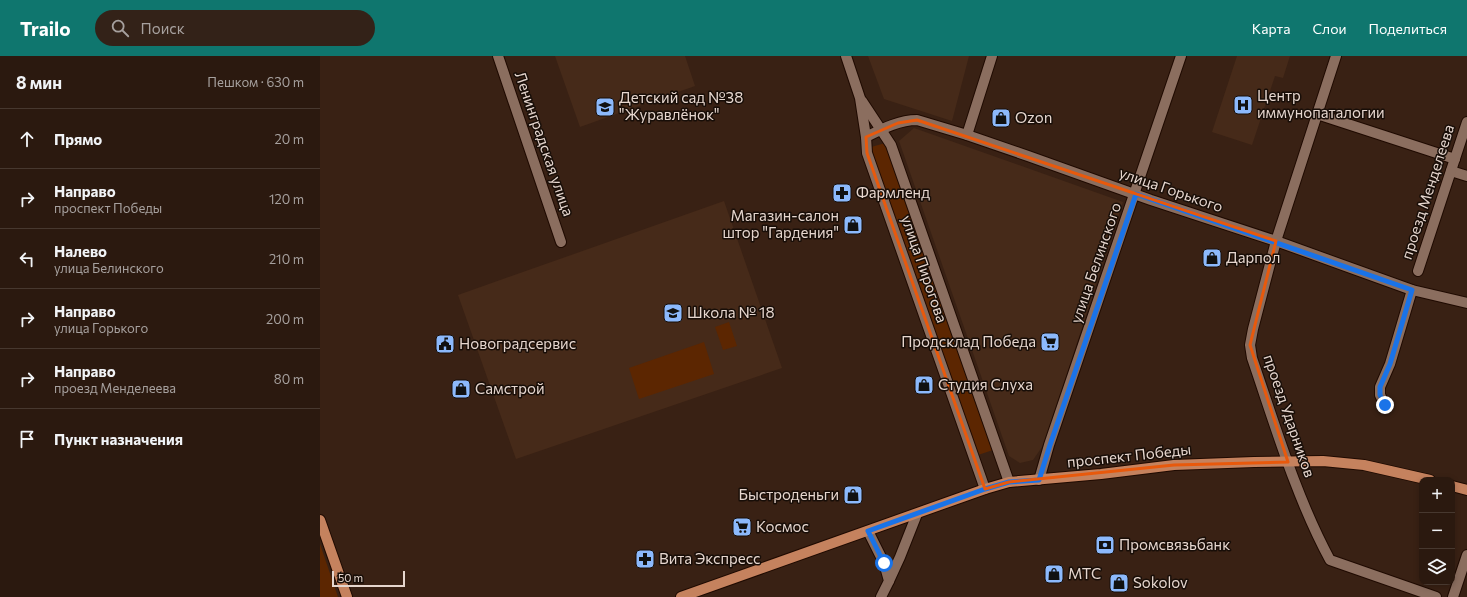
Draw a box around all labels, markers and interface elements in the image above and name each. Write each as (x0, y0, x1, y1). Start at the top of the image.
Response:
search box (95, 10, 375, 46)
text: Trailo (20, 17, 71, 40)
icon: search (109, 17, 131, 39)
text: Поиск (141, 19, 185, 37)
text: Карта (1252, 20, 1290, 37)
text: Слои (1312, 20, 1347, 37)
text: Поделиться (1369, 20, 1447, 37)
street label: Ленинградская улица (512, 69, 578, 218)
text: 8 мин (16, 72, 62, 93)
text: Пешком · 630 m (207, 74, 304, 90)
place label: Центр иммунопаталогии (1257, 86, 1385, 121)
place label: Детский сад №38 "Журавлёнок" (619, 88, 743, 123)
hospital icon: Центр иммунопаталогии (1232, 94, 1254, 116)
school or university icon: Детский сад №38 "Журавлёнок" (594, 96, 616, 118)
shop icon: Ozon (990, 107, 1012, 129)
place label: Ozon (1015, 108, 1052, 126)
street label: проезд Менделеева (1397, 122, 1457, 261)
icon: ahead (16, 128, 38, 150)
text: Прямо (54, 130, 102, 148)
text: 20 m (275, 131, 304, 147)
street label: улица Горького (1117, 163, 1226, 215)
text: Направо (54, 182, 116, 200)
pharmacy icon: Фармленд (831, 182, 853, 204)
place label: Фармленд (856, 183, 930, 201)
icon: right (16, 188, 38, 210)
text: 120 m (269, 191, 304, 207)
text: проспект Победы (54, 200, 162, 216)
street label: улица Белинского (1066, 200, 1124, 325)
place label: Магазин-салон штор "Гардения" (722, 206, 839, 241)
street label: улица Пирогова (898, 213, 952, 325)
shop icon: Магазин-салон штор "Гардения" (842, 214, 864, 236)
text: Налево (54, 242, 107, 260)
shop icon: Дарпол (1201, 247, 1223, 269)
icon: left (16, 248, 38, 270)
place label: Дарпол (1226, 248, 1280, 266)
text: 210 m (269, 251, 304, 267)
text: улица Белинского (54, 260, 164, 276)
text: Направо (54, 302, 116, 320)
school or university icon: Школа № 18 (662, 302, 684, 324)
place label: Школа № 18 (687, 303, 775, 321)
icon: right (16, 308, 38, 330)
text: 200 m (266, 311, 304, 327)
text: улица Горького (54, 320, 148, 336)
supermarket icon: Продсклад Победа (1039, 331, 1061, 353)
place label: Продсклад Победа (901, 332, 1036, 350)
public building icon: Новоградсервис (434, 333, 456, 355)
place label: Новоградсервис (459, 334, 576, 352)
street label: проезд Ударников (1260, 352, 1319, 480)
text: Направо (54, 362, 116, 380)
icon: right (16, 368, 38, 390)
text: 80 m (274, 371, 304, 387)
shop icon: Студия Слуха (913, 374, 935, 396)
place label: Студия Слуха (938, 375, 1033, 393)
shop icon: Самстрой (450, 378, 472, 400)
place label: Самстрой (475, 379, 545, 397)
text: проезд Менделеева (54, 380, 176, 396)
route end (1376, 396, 1394, 414)
icon: arrive (16, 428, 38, 450)
text: Пункт назначения (54, 430, 183, 448)
street label: проспект Победы (1066, 440, 1192, 470)
map controls (1419, 477, 1455, 585)
button: + (1419, 477, 1455, 513)
shop icon: Быстроденьги (842, 484, 864, 506)
place label: Быстроденьги (739, 485, 839, 503)
button: − (1419, 513, 1455, 549)
supermarket icon: Космос (731, 516, 753, 538)
place label: Космос (756, 517, 809, 535)
bank icon: Промсвязьбанк (1094, 534, 1116, 556)
place label: Промсвязьбанк (1119, 535, 1230, 553)
pharmacy icon: Вита Экспресс (634, 548, 656, 570)
place label: Вита Экспресс (659, 549, 760, 567)
button: layers (1419, 549, 1455, 585)
route start (875, 554, 893, 572)
shop icon: МТС (1043, 563, 1065, 585)
place label: МТС (1068, 564, 1101, 582)
scale bar (332, 569, 405, 588)
text: 50 m (338, 571, 363, 584)
shop icon: Sokolov (1108, 572, 1130, 594)
place label: Sokolov (1133, 573, 1188, 591)

